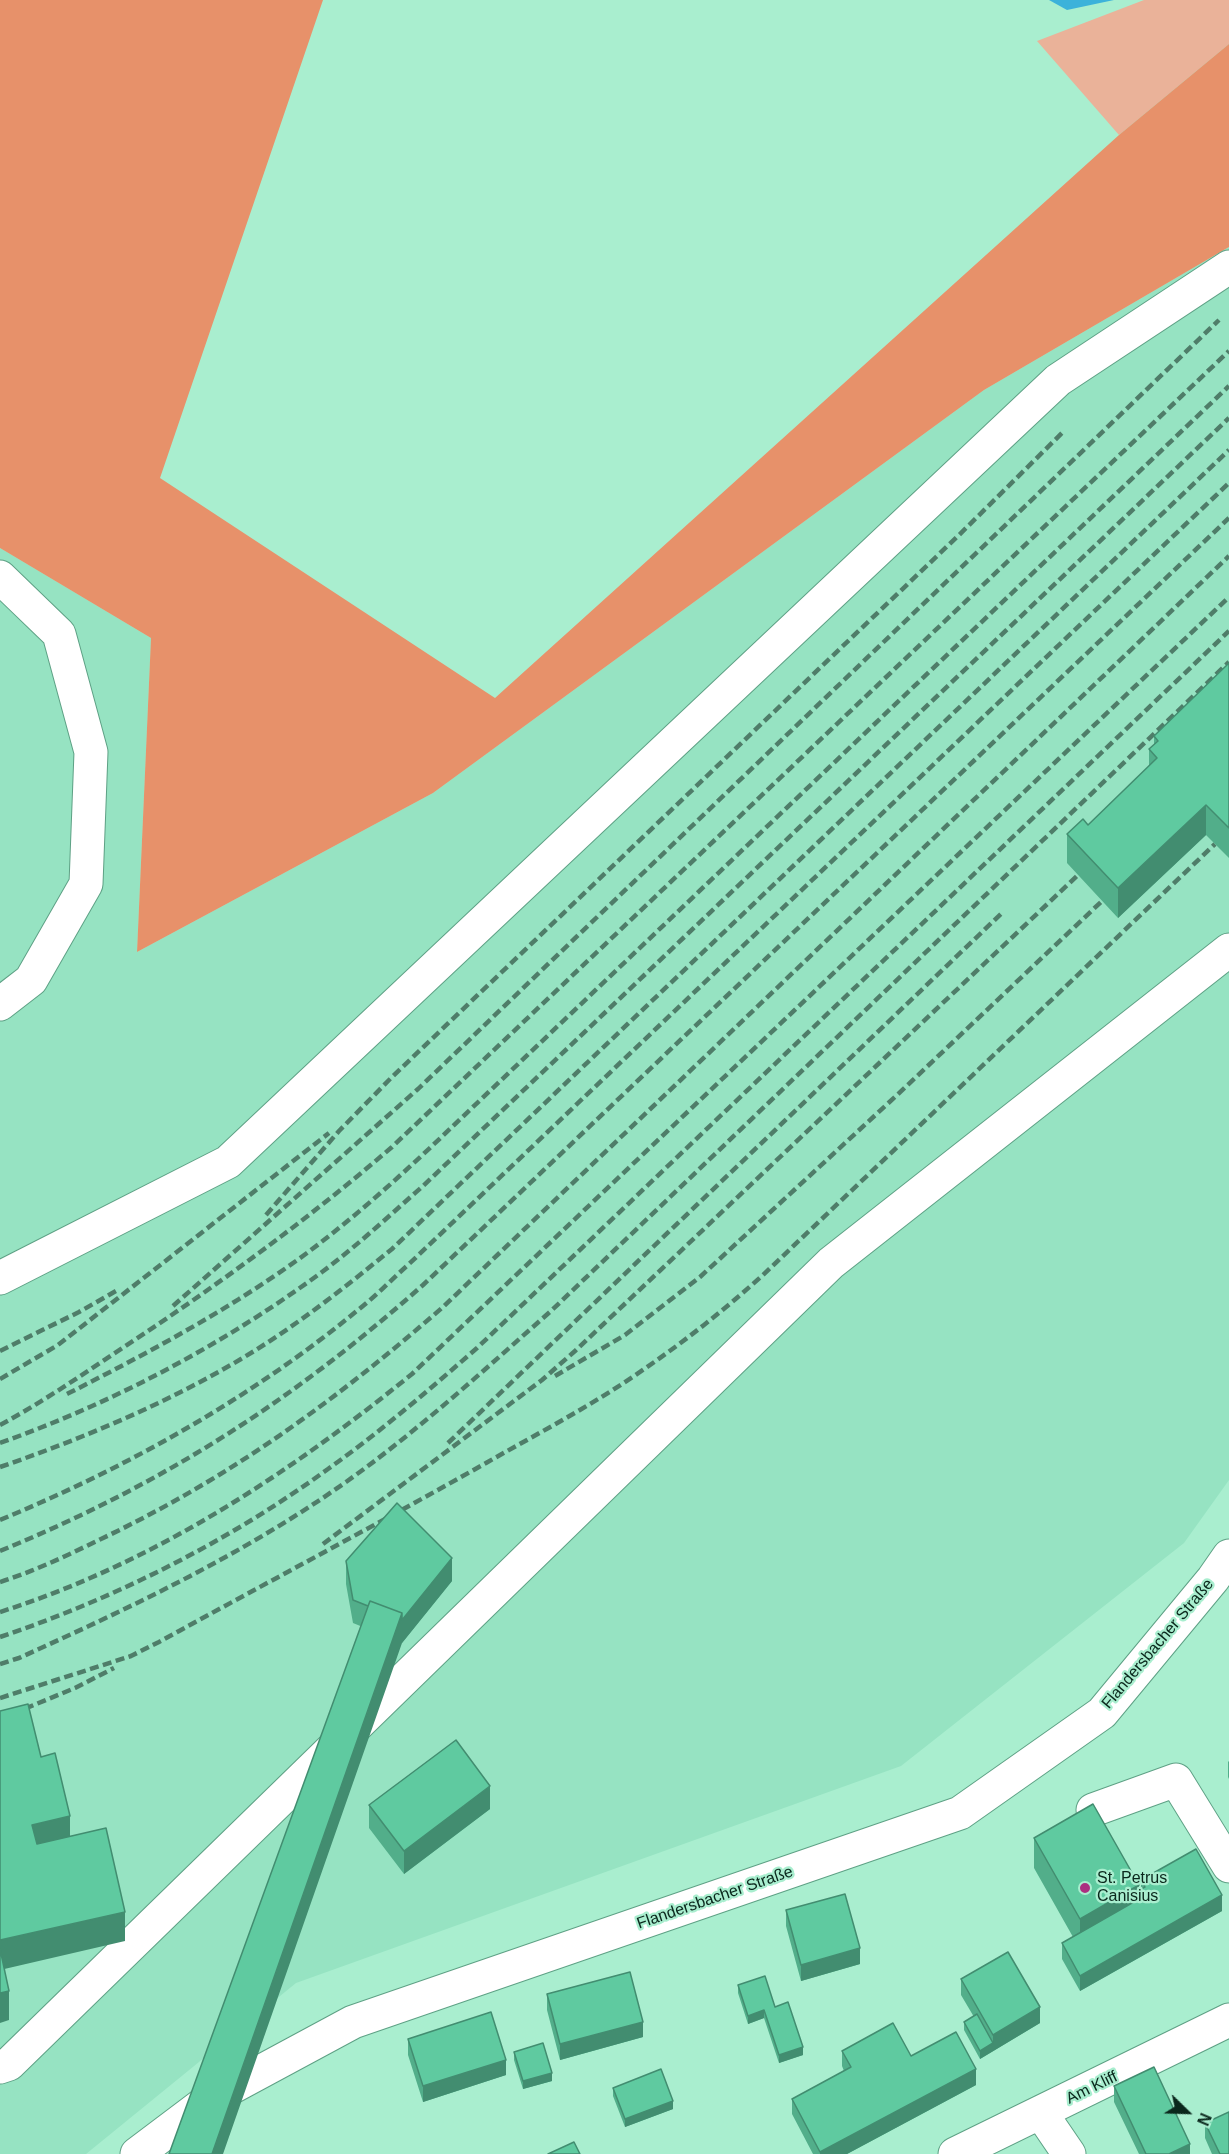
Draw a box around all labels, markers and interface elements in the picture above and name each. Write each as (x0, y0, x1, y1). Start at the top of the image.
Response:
street label: Flandersbacher Straße (1098, 1575, 1218, 1713)
street label: Flandersbacher Straße (635, 1862, 795, 1934)
place label: St. Petrus Canisius (1097, 1869, 1167, 1907)
marker: St. Petrus Canisius (1078, 1881, 1092, 1895)
street label: Am Kliff (1063, 2067, 1121, 2109)
north arrow (1157, 2082, 1217, 2142)
text: N (1194, 2111, 1214, 2128)

